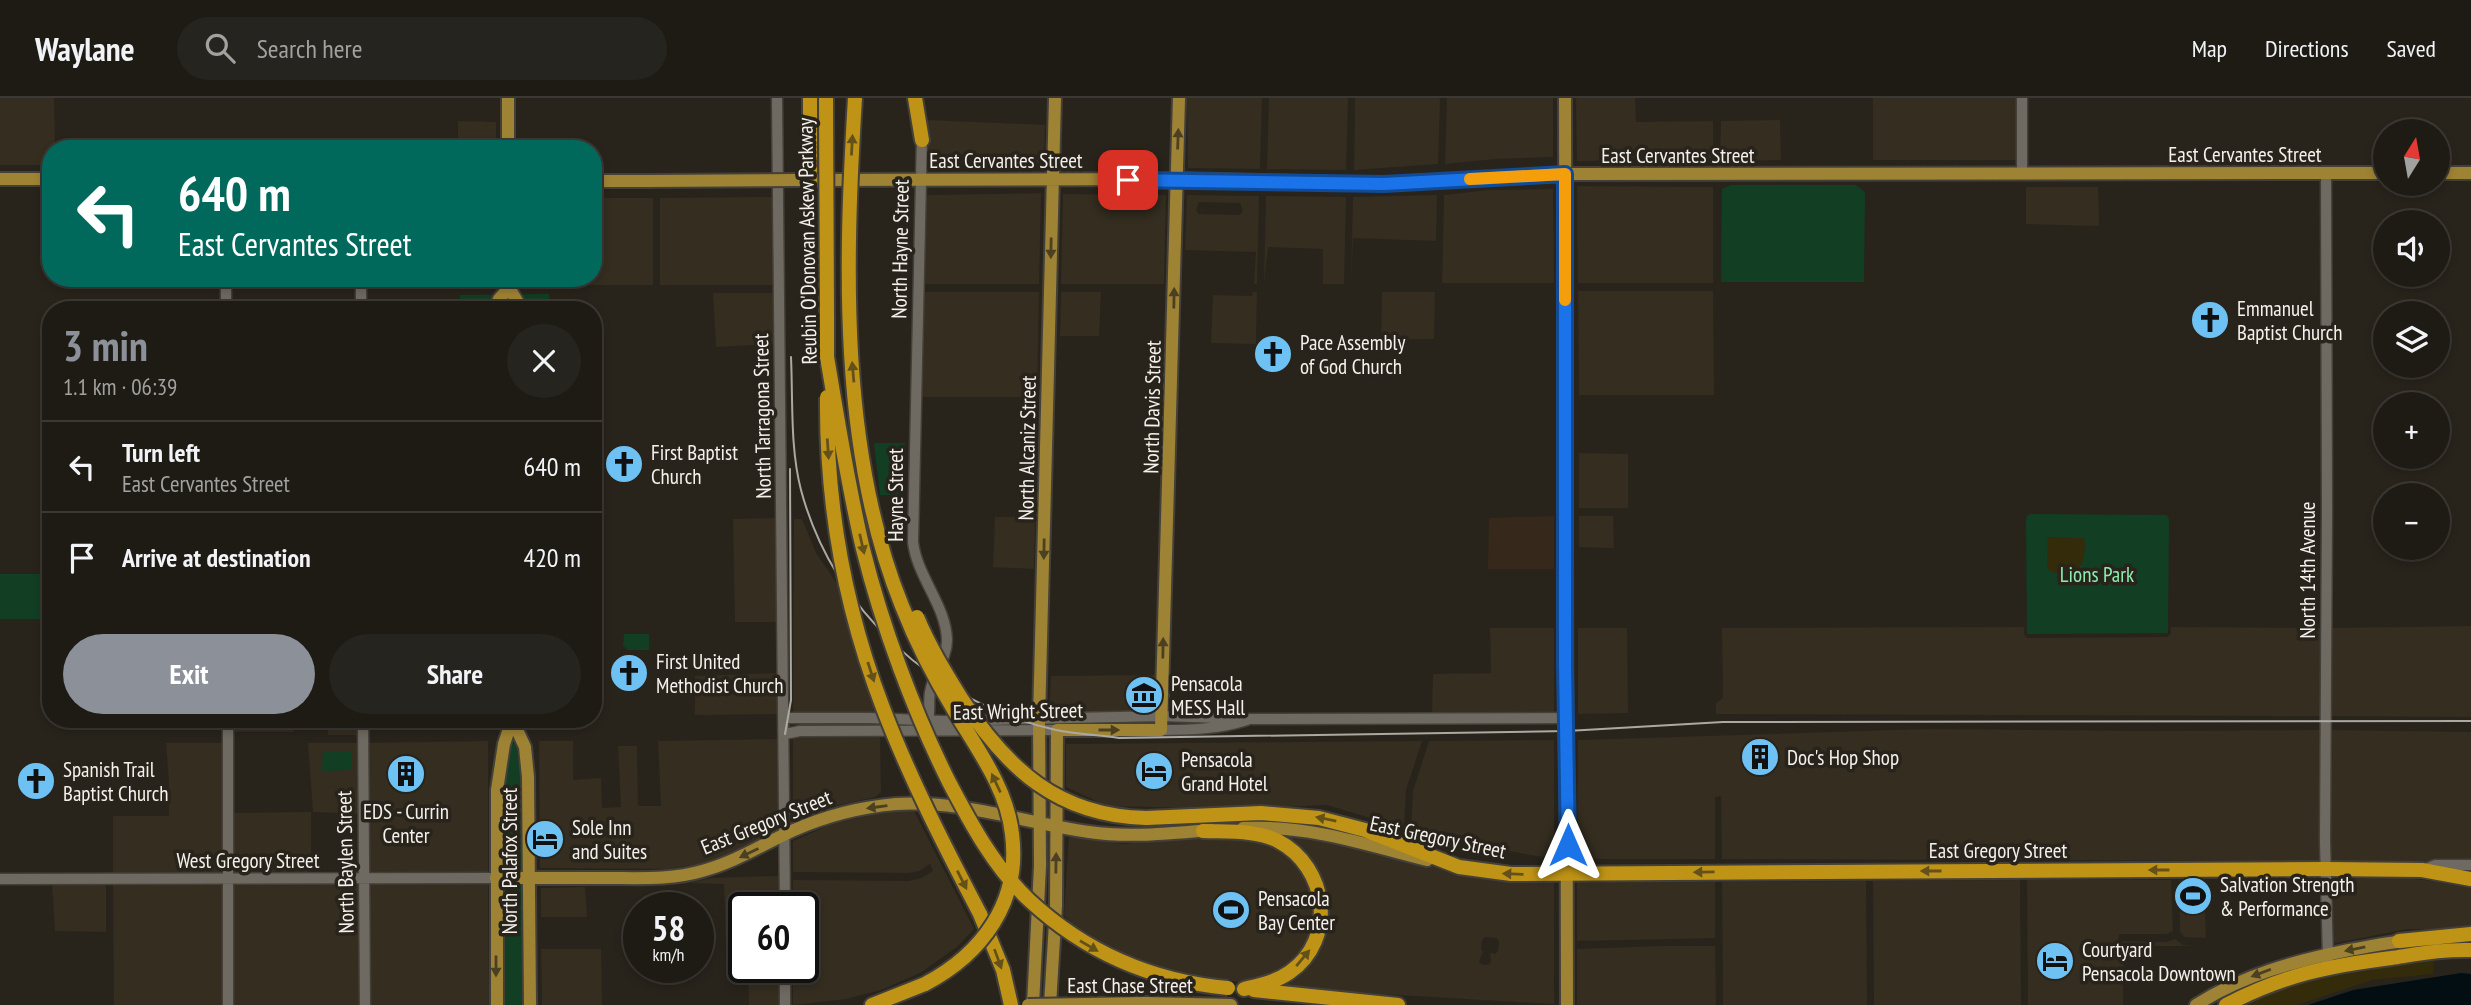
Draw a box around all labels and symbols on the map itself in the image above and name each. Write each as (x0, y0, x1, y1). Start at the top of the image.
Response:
street label: Reubin O'Donovan Askew Parkway (791, 117, 823, 365)
north arrow (2373, 119, 2450, 196)
one-way arrow (1172, 127, 1183, 149)
one-way arrow (847, 133, 858, 155)
street label: East Cervantes Street (2168, 141, 2322, 168)
street label: East Cervantes Street (1601, 142, 1755, 169)
street label: East Cervantes Street (929, 147, 1083, 174)
pin (1098, 150, 1158, 210)
street label: North Hayne Street (885, 179, 915, 319)
one-way arrow (1046, 237, 1057, 259)
one-way arrow (1168, 287, 1179, 309)
place label: Emmanuel Baptist Church (2237, 295, 2343, 346)
church icon: Emmanuel Baptist Church (2189, 299, 2231, 341)
place label: Pace Assembly of God Church (1300, 329, 1405, 380)
street label: North Tarragona Street (747, 333, 777, 499)
church icon: Pace Assembly of God Church (1252, 333, 1294, 375)
street label: North Davis Street (1137, 340, 1167, 474)
one-way arrow (847, 361, 858, 383)
street label: North Alcaniz Street (1012, 375, 1042, 521)
place label: First Baptist Church (651, 439, 738, 490)
one-way arrow (822, 439, 833, 461)
church icon: First Baptist Church (603, 443, 645, 485)
street label: Hayne Street (882, 448, 909, 542)
street label: North 14th Avenue (2294, 501, 2321, 639)
one-way arrow (857, 533, 868, 555)
one-way arrow (1038, 538, 1050, 560)
park label: Lions Park (2060, 561, 2134, 588)
one-way arrow (1157, 637, 1169, 659)
place label: First United Methodist Church (656, 648, 784, 699)
church icon: First United Methodist Church (608, 652, 650, 694)
one-way arrow (866, 662, 877, 683)
place label: Pensacola MESS Hall (1171, 670, 1245, 721)
museum icon: Pensacola MESS Hall (1123, 674, 1165, 716)
street label: East Wright Street (953, 696, 1084, 726)
one-way arrow (1098, 724, 1120, 736)
building icon: Doc's Hop Shop (1739, 736, 1781, 778)
place label: Doc's Hop Shop (1787, 744, 1899, 771)
place label: Pensacola Grand Hotel (1181, 746, 1268, 797)
hotel icon: Pensacola Grand Hotel (1133, 750, 1175, 792)
building icon: EDS - Currin Center (385, 753, 427, 795)
place label: Spanish Trail Baptist Church (63, 756, 169, 807)
church icon: Spanish Trail Baptist Church (15, 760, 57, 802)
one-way arrow (990, 773, 1001, 793)
street label: East Gregory Street (697, 783, 835, 860)
street label: North Palafox Street (496, 787, 523, 934)
street label: North Baylen Street (330, 790, 360, 934)
place label: EDS - Currin Center (363, 798, 449, 849)
one-way arrow (866, 801, 888, 812)
position arrow (1531, 808, 1605, 882)
street label: East Gregory Street (1367, 809, 1509, 865)
place label: Sole Inn and Suites (572, 814, 647, 865)
one-way arrow (1315, 814, 1337, 825)
hotel icon: Sole Inn and Suites (524, 818, 566, 860)
street label: East Gregory Street (1929, 837, 2067, 864)
street label: West Gregory Street (176, 847, 320, 874)
one-way arrow (739, 848, 759, 859)
one-way arrow (1051, 852, 1062, 874)
one-way arrow (2148, 864, 2170, 876)
one-way arrow (1920, 865, 1942, 877)
one-way arrow (1693, 867, 1715, 878)
one-way arrow (1502, 869, 1524, 880)
one-way arrow (957, 870, 968, 890)
place label: Salvation Strength & Performance (2220, 871, 2354, 922)
sports icon: Salvation Strength & Performance (2172, 875, 2214, 917)
place label: Pensacola Bay Center (1258, 885, 1335, 936)
sports icon: Pensacola Bay Center (1210, 889, 1252, 931)
speed limit sign: 60 (728, 892, 819, 983)
place label: Courtyard Pensacola Downtown (2082, 936, 2236, 987)
one-way arrow (1080, 940, 1099, 952)
hotel icon: Courtyard Pensacola Downtown (2034, 940, 2076, 982)
one-way arrow (2344, 944, 2366, 955)
one-way arrow (993, 948, 1004, 969)
one-way arrow (1295, 950, 1310, 967)
one-way arrow (491, 955, 502, 977)
one-way arrow (2250, 968, 2271, 979)
street label: East Chase Street (1067, 972, 1193, 999)

